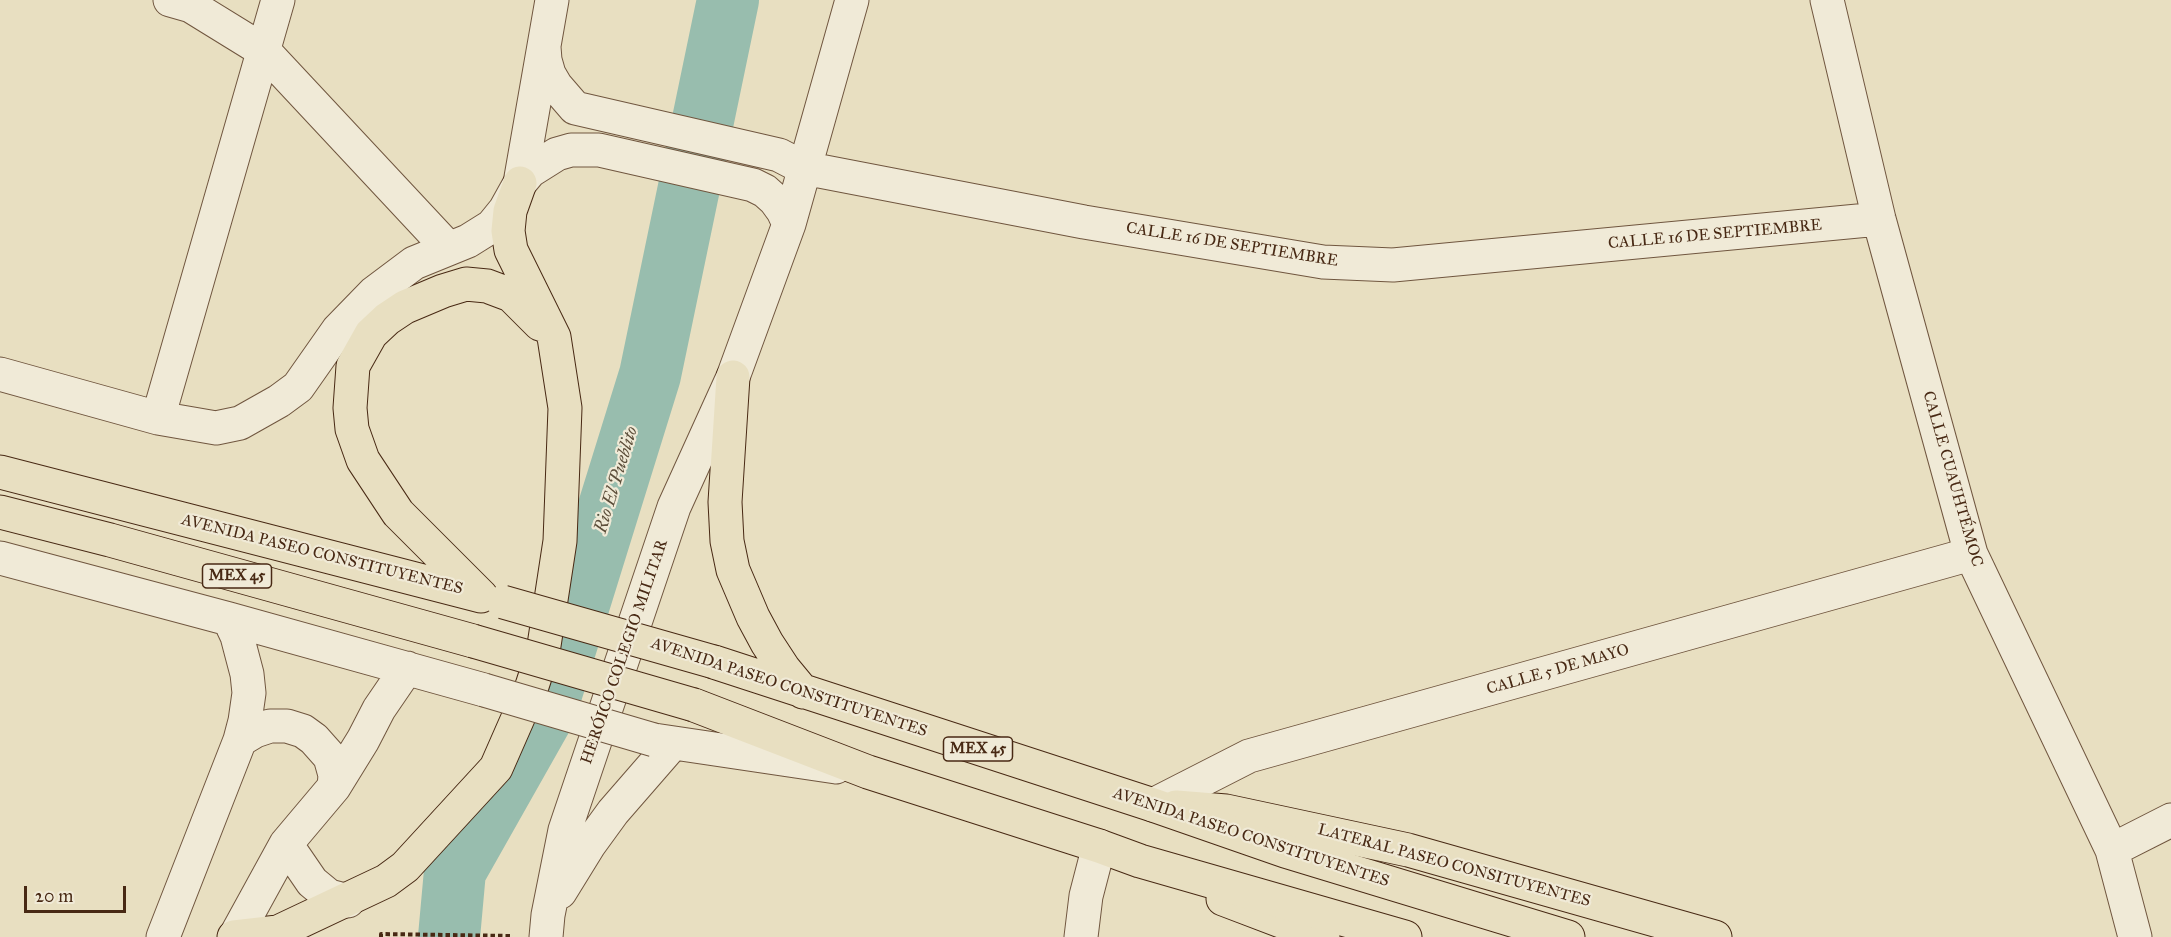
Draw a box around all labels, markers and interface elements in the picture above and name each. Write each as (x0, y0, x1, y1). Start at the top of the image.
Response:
street label: CALLE 16 DE SEPTIEMBRE (1607, 216, 1823, 254)
street label: CALLE 16 DE SEPTIEMBRE (1125, 219, 1339, 271)
street label: CALLE CUAUHTÉMOC (1918, 389, 1986, 569)
water label: Rio El Pueblito (591, 424, 643, 536)
street label: AVENIDA PASEO CONSTITUYENTES (179, 511, 465, 599)
street label: HERÓICO COLEGIO MILITAR (577, 537, 673, 767)
road number: MEX 45 (202, 564, 272, 588)
street label: AVENIDA PASEO CONSTITUYENTES (649, 634, 929, 742)
street label: CALLE 5 DE MAYO (1485, 640, 1631, 700)
road number: MEX 45 (944, 737, 1012, 761)
street label: AVENIDA PASEO CONSTITUYENTES (1111, 784, 1391, 892)
street label: LATERAL PASEO CONSITUYENTES (1316, 820, 1592, 912)
scale bar (27, 874, 129, 912)
text: 20 m (35, 885, 73, 907)

